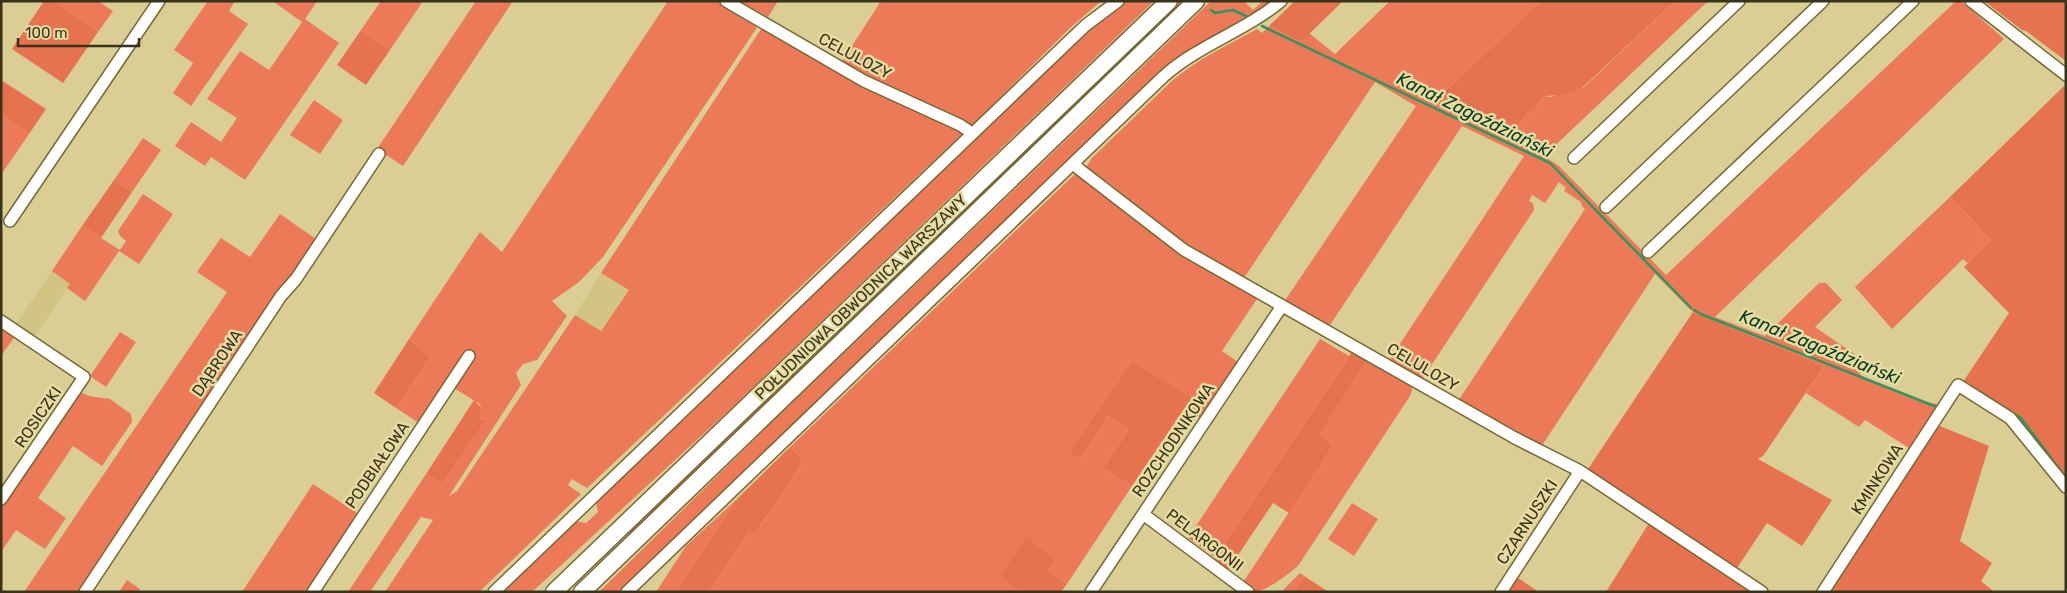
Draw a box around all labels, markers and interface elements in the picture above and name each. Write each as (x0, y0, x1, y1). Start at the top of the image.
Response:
scale bar (18, 15, 139, 47)
text: 100 m (25, 24, 67, 42)
street label: CELULOZY (815, 29, 895, 83)
water label: Kanał Zagoździański (1393, 67, 1558, 163)
street label: POŁUDNIOWA OBWODNICA WARSZAWY (751, 190, 971, 404)
water label: Kanał Zagoździański (1736, 305, 1904, 390)
street label: DĄBROWA (188, 326, 247, 401)
street label: CELULOZY (1384, 339, 1462, 395)
street label: ROZCHODNIKOWA (1128, 379, 1218, 500)
street label: ROSICZKI (11, 383, 65, 451)
street label: PODBIAŁOWA (341, 418, 413, 512)
street label: KMINKOWA (1847, 440, 1907, 518)
street label: CZARNUSZKI (1493, 476, 1561, 568)
street label: PELARGONII (1163, 505, 1247, 575)

